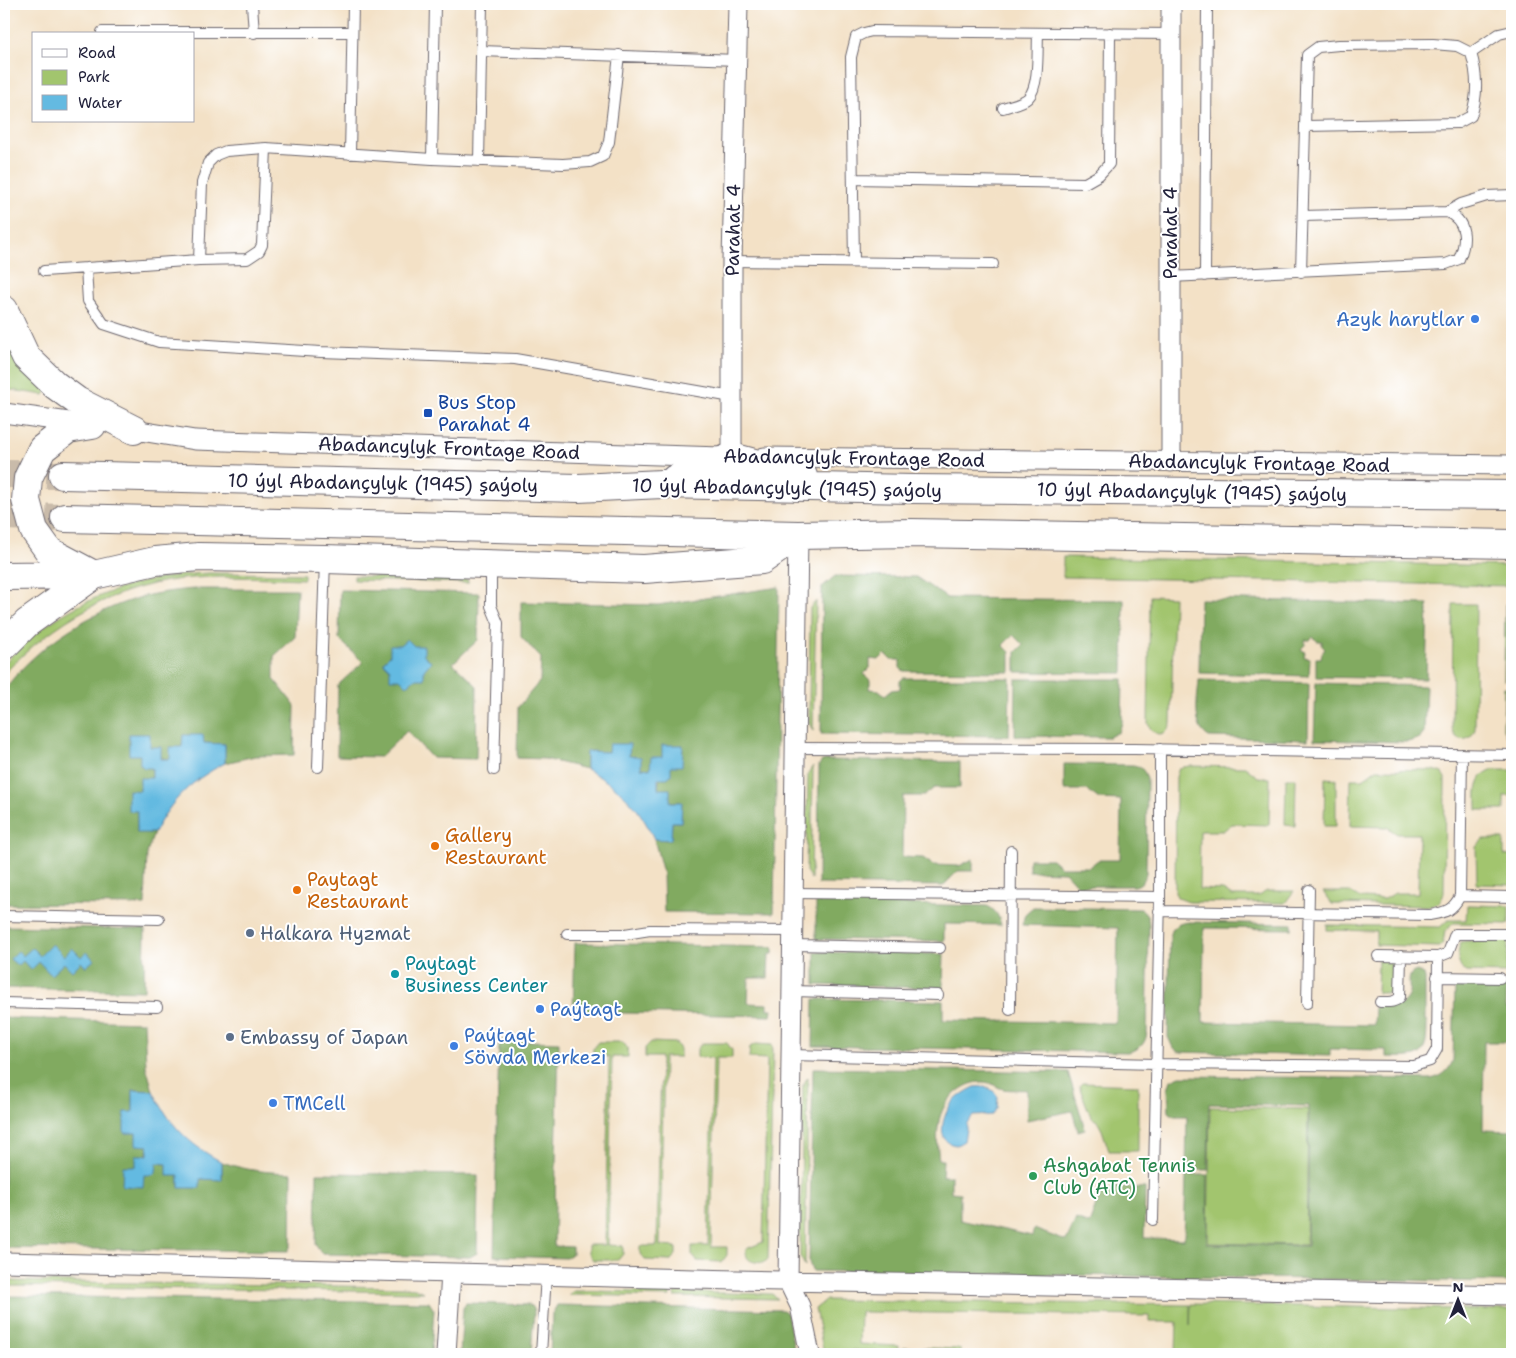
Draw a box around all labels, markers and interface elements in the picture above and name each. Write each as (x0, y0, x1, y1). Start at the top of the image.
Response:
legend (32, 32, 195, 122)
text: Road (78, 43, 116, 63)
text: Park (78, 67, 110, 87)
text: Water (78, 93, 122, 113)
street label: Parahat 4 (720, 184, 746, 276)
street label: Parahat 4 (1158, 187, 1183, 279)
place label: Azyk harytlar (1336, 307, 1465, 332)
marker: Azyk harytlar (1469, 313, 1481, 325)
place label: Bus Stop Parahat 4 (438, 390, 530, 437)
marker: Bus Stop Parahat 4 (422, 407, 434, 419)
street label: Abadancylyk Frontage Road (318, 431, 580, 465)
street label: Abadancylyk Frontage Road (723, 443, 985, 473)
street label: Abadancylyk Frontage Road (1128, 448, 1390, 478)
street label: 10 ýyl Abadançylyk (1945) şaýoly (228, 468, 538, 498)
street label: 10 ýyl Abadançylyk (1945) şaýoly (632, 473, 942, 503)
street label: 10 ýyl Abadançylyk (1945) şaýoly (1037, 477, 1347, 507)
place label: Gallery Restaurant (445, 823, 547, 870)
marker: Gallery Restaurant (429, 840, 441, 852)
place label: Paytagt Restaurant (307, 867, 409, 914)
marker: Paytagt Restaurant (291, 884, 303, 896)
place label: Halkara Hyzmat (260, 921, 411, 946)
marker: Halkara Hyzmat (244, 927, 256, 939)
place label: Paytagt Business Center (405, 951, 548, 998)
marker: Paytagt Business Center (389, 968, 401, 980)
place label: Paýtagt (550, 997, 622, 1022)
marker: Paýtagt (534, 1003, 546, 1015)
place label: Paýtagt Söwda Merkezi (464, 1023, 606, 1070)
place label: Embassy of Japan (240, 1025, 408, 1050)
marker: Embassy of Japan (224, 1031, 236, 1043)
marker: Paýtagt Söwda Merkezi (448, 1040, 460, 1052)
place label: TMCell (283, 1091, 346, 1116)
marker: TMCell (267, 1097, 279, 1109)
place label: Ashgabat Tennis Club (ATC) (1043, 1153, 1196, 1200)
marker: Ashgabat Tennis Club (ATC) (1027, 1170, 1039, 1182)
north arrow (1434, 1276, 1484, 1326)
text: N (1452, 1278, 1464, 1296)

